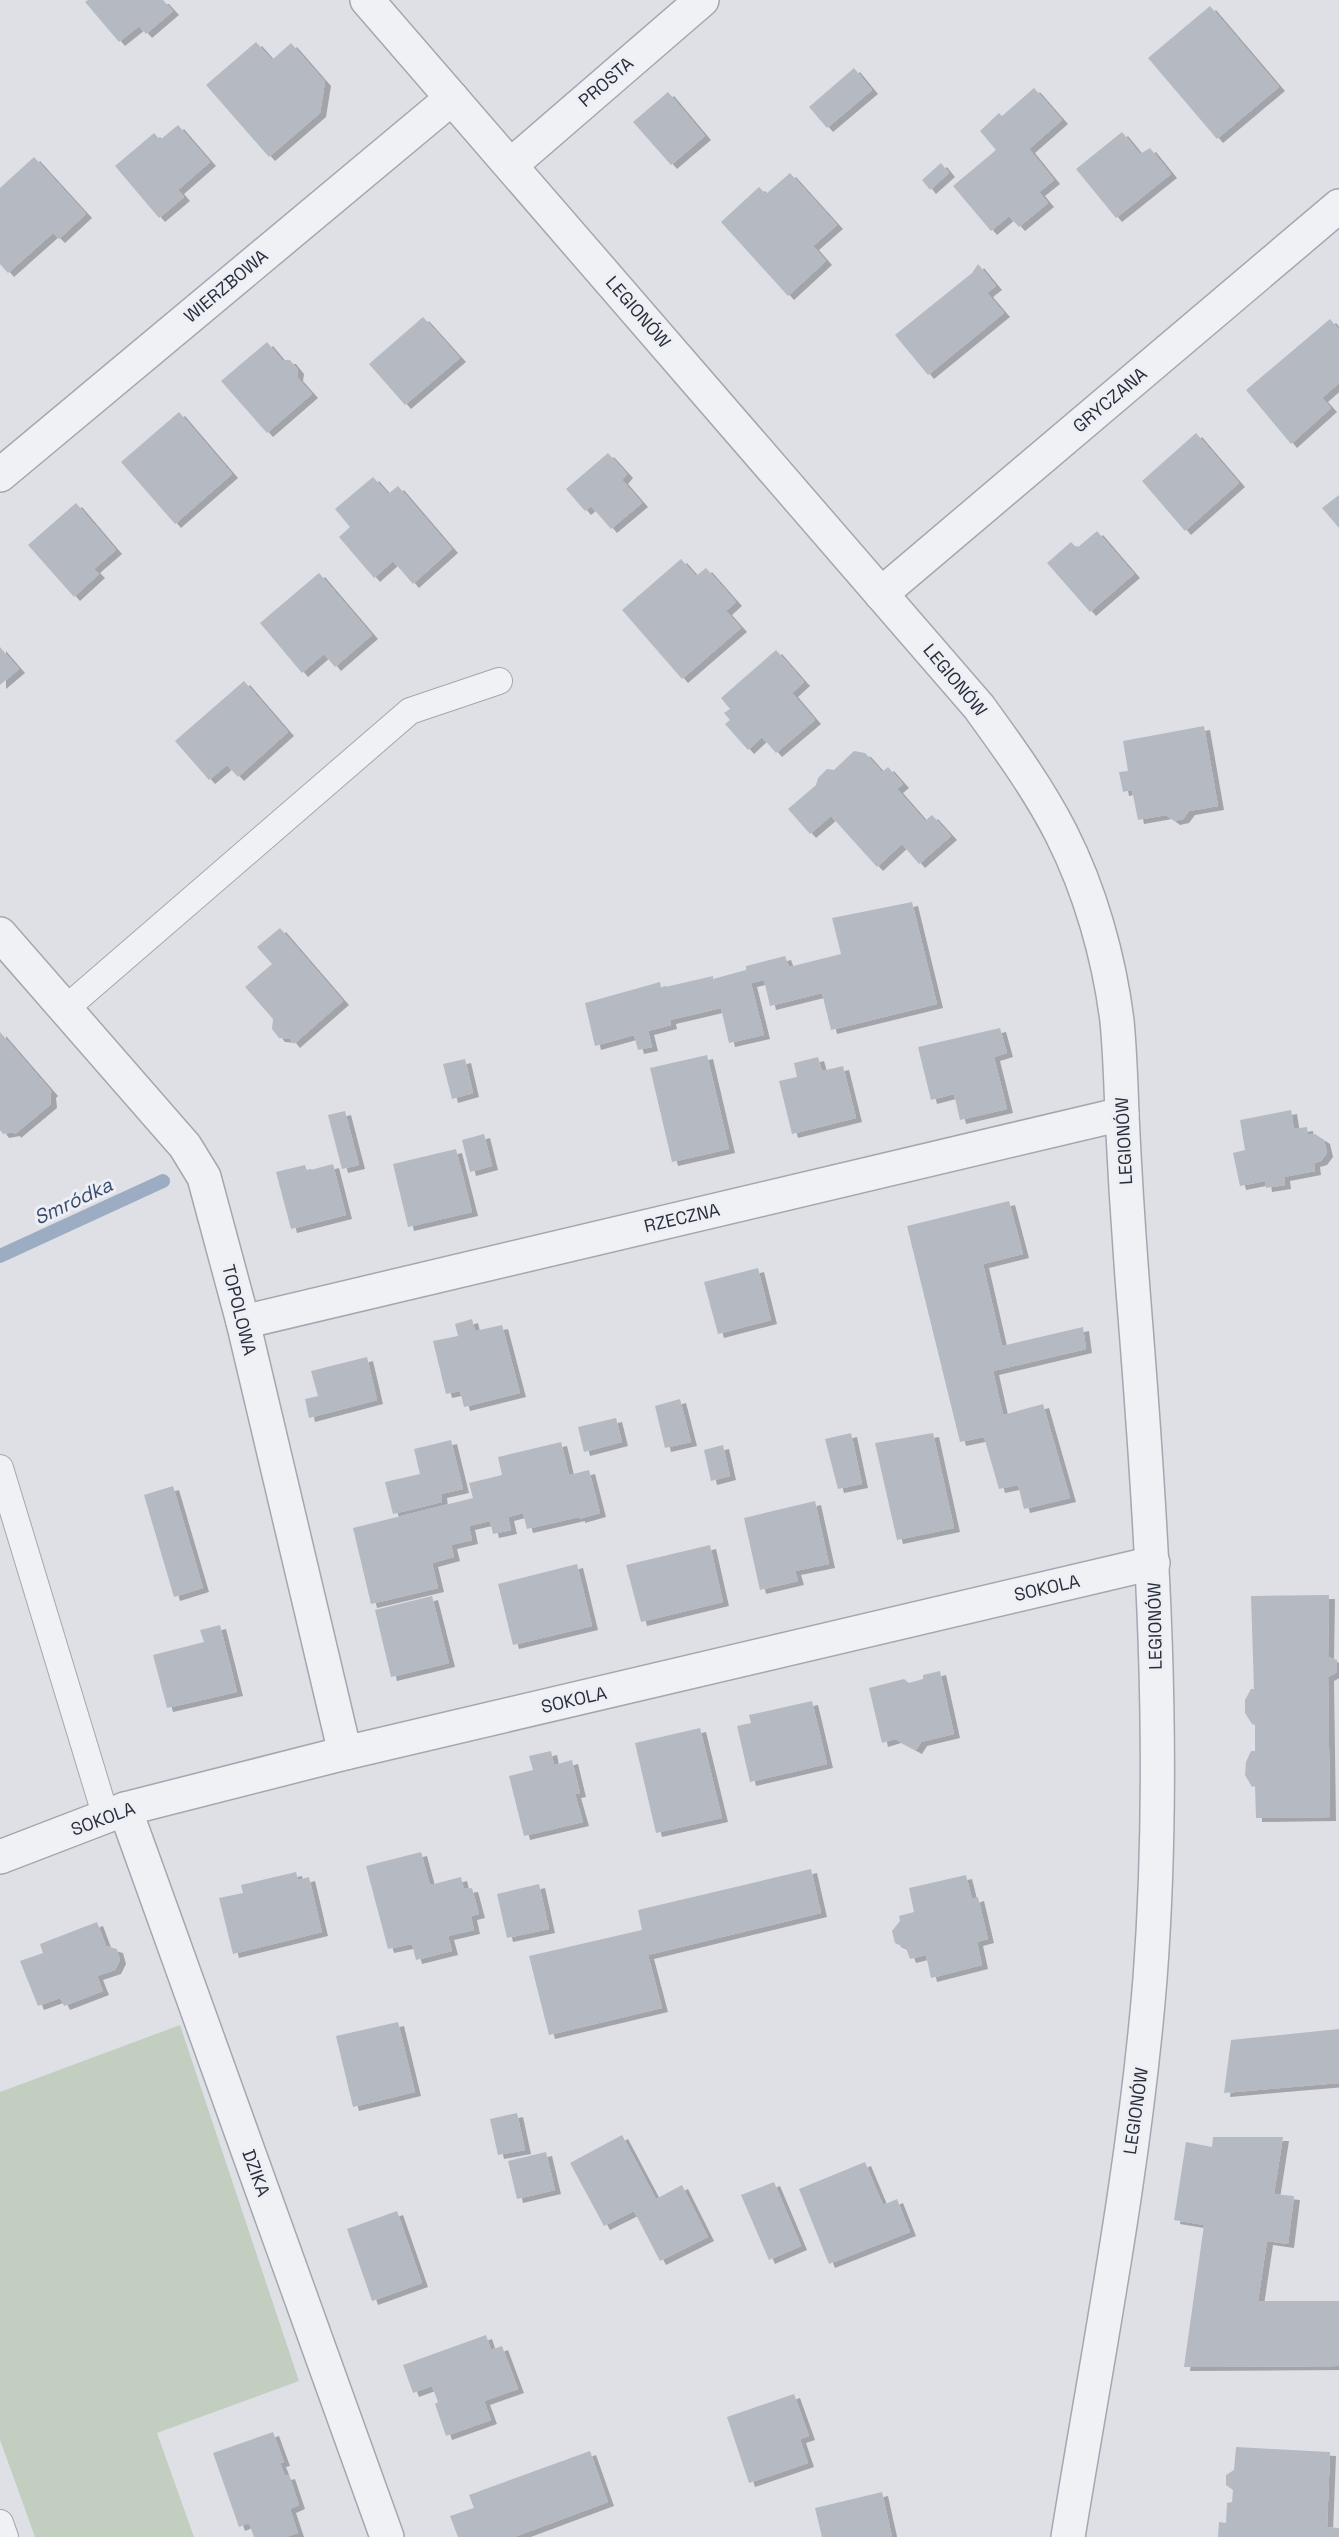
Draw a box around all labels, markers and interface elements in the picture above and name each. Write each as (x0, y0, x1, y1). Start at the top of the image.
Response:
street label: PROSTA (573, 52, 638, 112)
street label: WIERZBOWA (179, 244, 272, 327)
street label: LEGIONÓW (601, 271, 676, 353)
street label: GRYCZANA (1068, 362, 1152, 437)
street label: LEGIONÓW (918, 639, 993, 721)
street label: LEGIONÓW (1110, 1096, 1137, 1186)
water label: Smródka (29, 1171, 117, 1231)
street label: RZECZNA (642, 1198, 722, 1237)
street label: TOPOLOWA (217, 1262, 262, 1358)
street label: SOKOLA (1012, 1569, 1082, 1606)
street label: LEGIONÓW (1142, 1582, 1167, 1670)
street label: SOKOLA (539, 1681, 609, 1718)
street label: SOKOLA (68, 1796, 138, 1841)
street label: LEGIONÓW (1118, 2066, 1153, 2156)
street label: DZIKA (237, 2146, 276, 2200)

